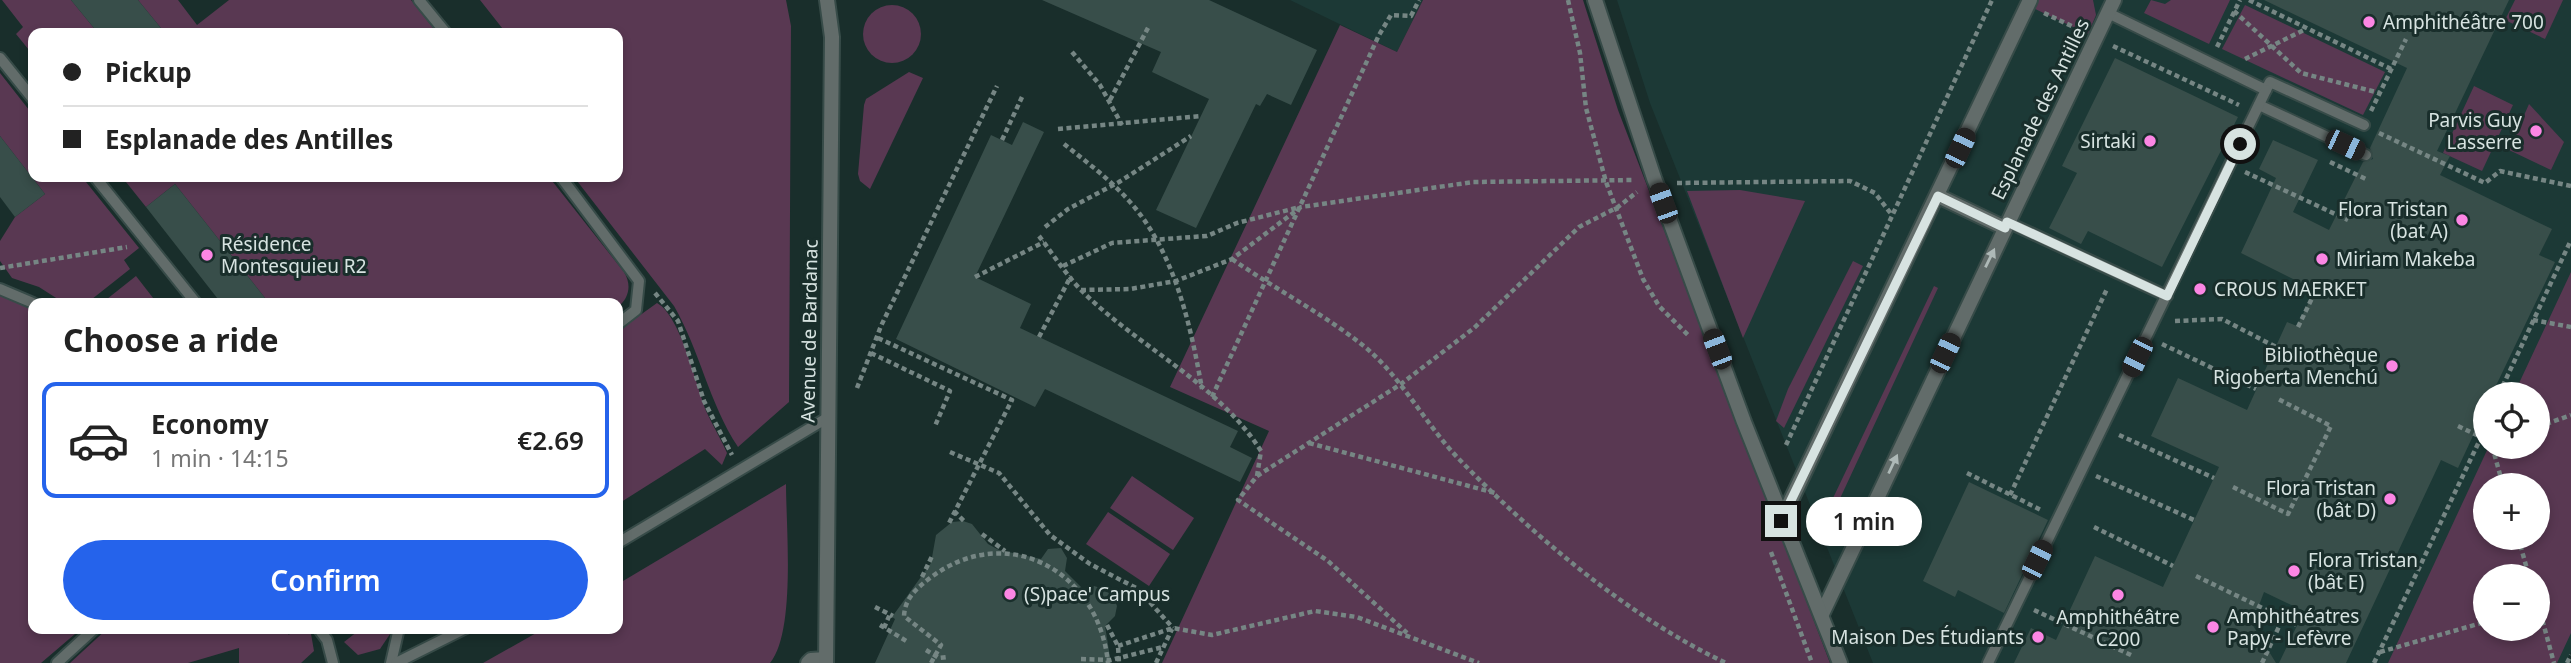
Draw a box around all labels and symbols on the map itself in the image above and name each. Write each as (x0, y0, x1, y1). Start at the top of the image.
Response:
place label: Amphithéâtre 700 (2383, 9, 2544, 35)
street label: Esplanade des Antilles (1985, 14, 2095, 204)
marker: Amphithéâtre 700 (2361, 14, 2377, 30)
place label: Parvis Guy Lasserre (2428, 107, 2522, 155)
marker: Parvis Guy Lasserre (2528, 123, 2544, 139)
car (1942, 125, 1979, 171)
car (2322, 127, 2369, 163)
place label: Sirtaki (2080, 128, 2136, 154)
route start (2224, 128, 2256, 160)
marker: Sirtaki (2142, 133, 2158, 149)
car (1646, 180, 1681, 226)
place label: Flora Tristan (bat A) (2338, 196, 2448, 244)
marker: Flora Tristan (bat A) (2454, 212, 2470, 228)
place label: Résidence Montesquieu R2 (221, 231, 367, 279)
street label: Avenue de Bardanac (794, 239, 824, 423)
place label: Miriam Makeba (2336, 246, 2475, 272)
marker: Résidence Montesquieu R2 (199, 247, 215, 263)
one-way arrow (1985, 248, 1996, 268)
marker: Miriam Makeba (2314, 251, 2330, 267)
place label: CROUS MAERKET (2214, 276, 2367, 302)
marker: CROUS MAERKET (2192, 281, 2208, 297)
car (1700, 326, 1735, 372)
car (1927, 330, 1964, 376)
car (2119, 334, 2156, 380)
place label: Bibliothèque Rigoberta Menchú (2213, 342, 2378, 390)
marker: Bibliothèque Rigoberta Menchú (2384, 358, 2400, 374)
one-way arrow (1887, 453, 1898, 474)
place label: Flora Tristan (bât D) (2266, 475, 2376, 523)
marker: Flora Tristan (bât D) (2382, 491, 2398, 507)
callout: 1 min (1806, 496, 1921, 546)
route end (1765, 505, 1797, 537)
car (2019, 537, 2056, 583)
place label: Flora Tristan (bât E) (2308, 547, 2418, 595)
marker: Flora Tristan (bât E) (2286, 563, 2302, 579)
place label: (S)pace' Campus (1024, 581, 1170, 607)
marker: (S)pace' Campus (1002, 586, 1018, 602)
marker: Amphithéâtre C200 (2110, 587, 2126, 603)
place label: Amphithéatres Papy - Lefèvre (2227, 603, 2359, 651)
place label: Amphithéâtre C200 (2056, 604, 2180, 652)
marker: Amphithéatres Papy - Lefèvre (2205, 619, 2221, 635)
place label: Maison Des Étudiants (1831, 624, 2024, 650)
marker: Maison Des Étudiants (2030, 629, 2046, 645)

